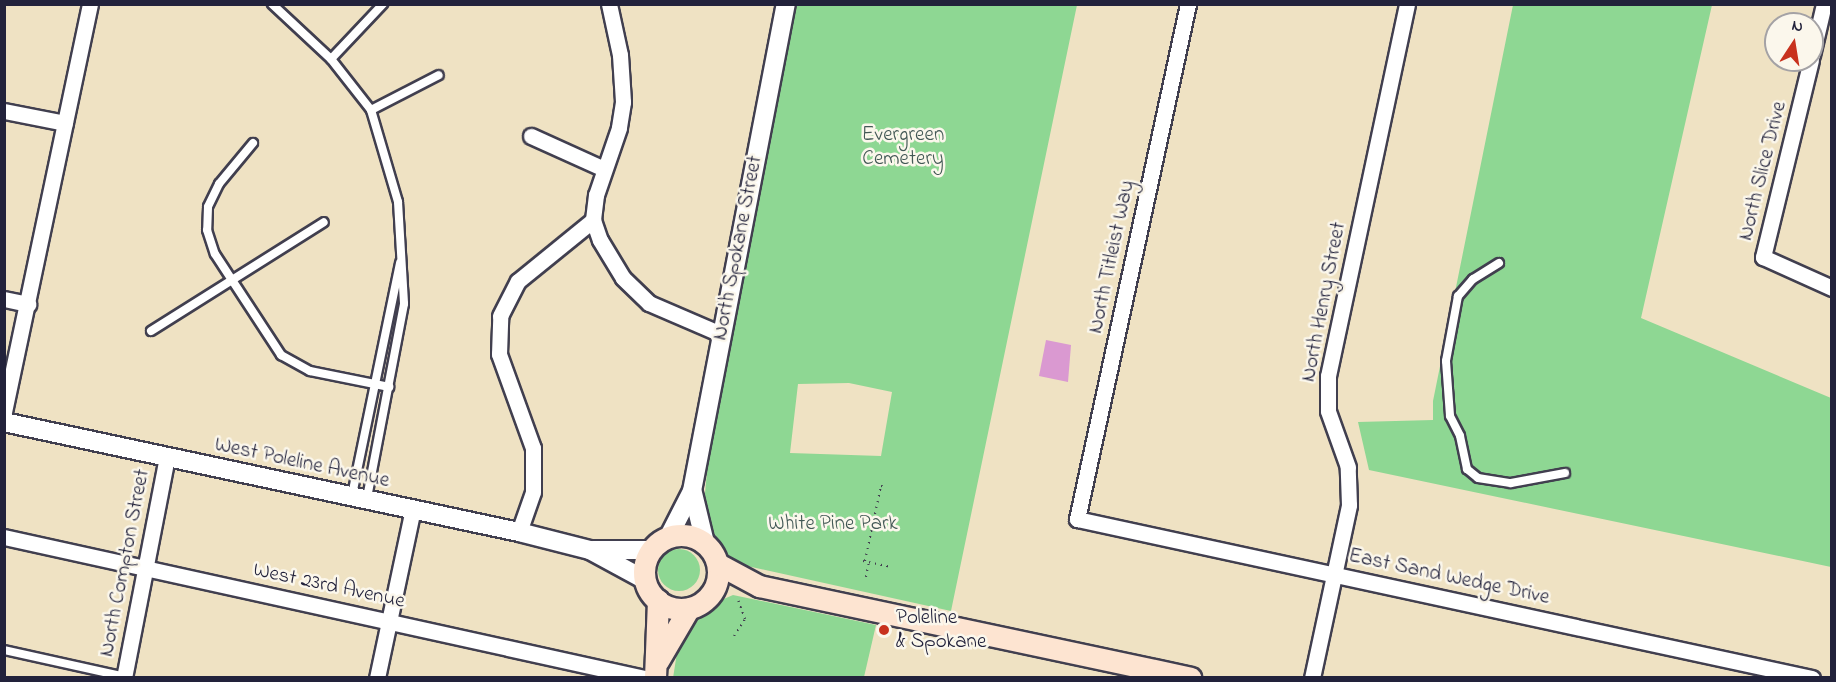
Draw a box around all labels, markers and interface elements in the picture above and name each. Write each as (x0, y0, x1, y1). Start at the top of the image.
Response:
north arrow (1764, 12, 1824, 72)
text: N (1790, 13, 1805, 39)
street label: North Slice Drive (1734, 99, 1792, 243)
park label: Evergreen Cemetery (862, 122, 944, 172)
street label: North Spokane Street (708, 154, 768, 342)
street label: North Titleist Way (1083, 178, 1141, 336)
street label: North Henry Street (1296, 220, 1352, 384)
street label: West Poleline Avenue (212, 432, 392, 494)
street label: North Compton Street (94, 467, 156, 659)
park label: White Pine Park (768, 511, 898, 537)
street label: East Sand Wedge Drive (1346, 543, 1552, 611)
street label: West 23rd Avenue (251, 558, 407, 614)
place label: Poleline & Spokane (896, 605, 986, 655)
marker: Poleline & Spokane (877, 623, 891, 637)

